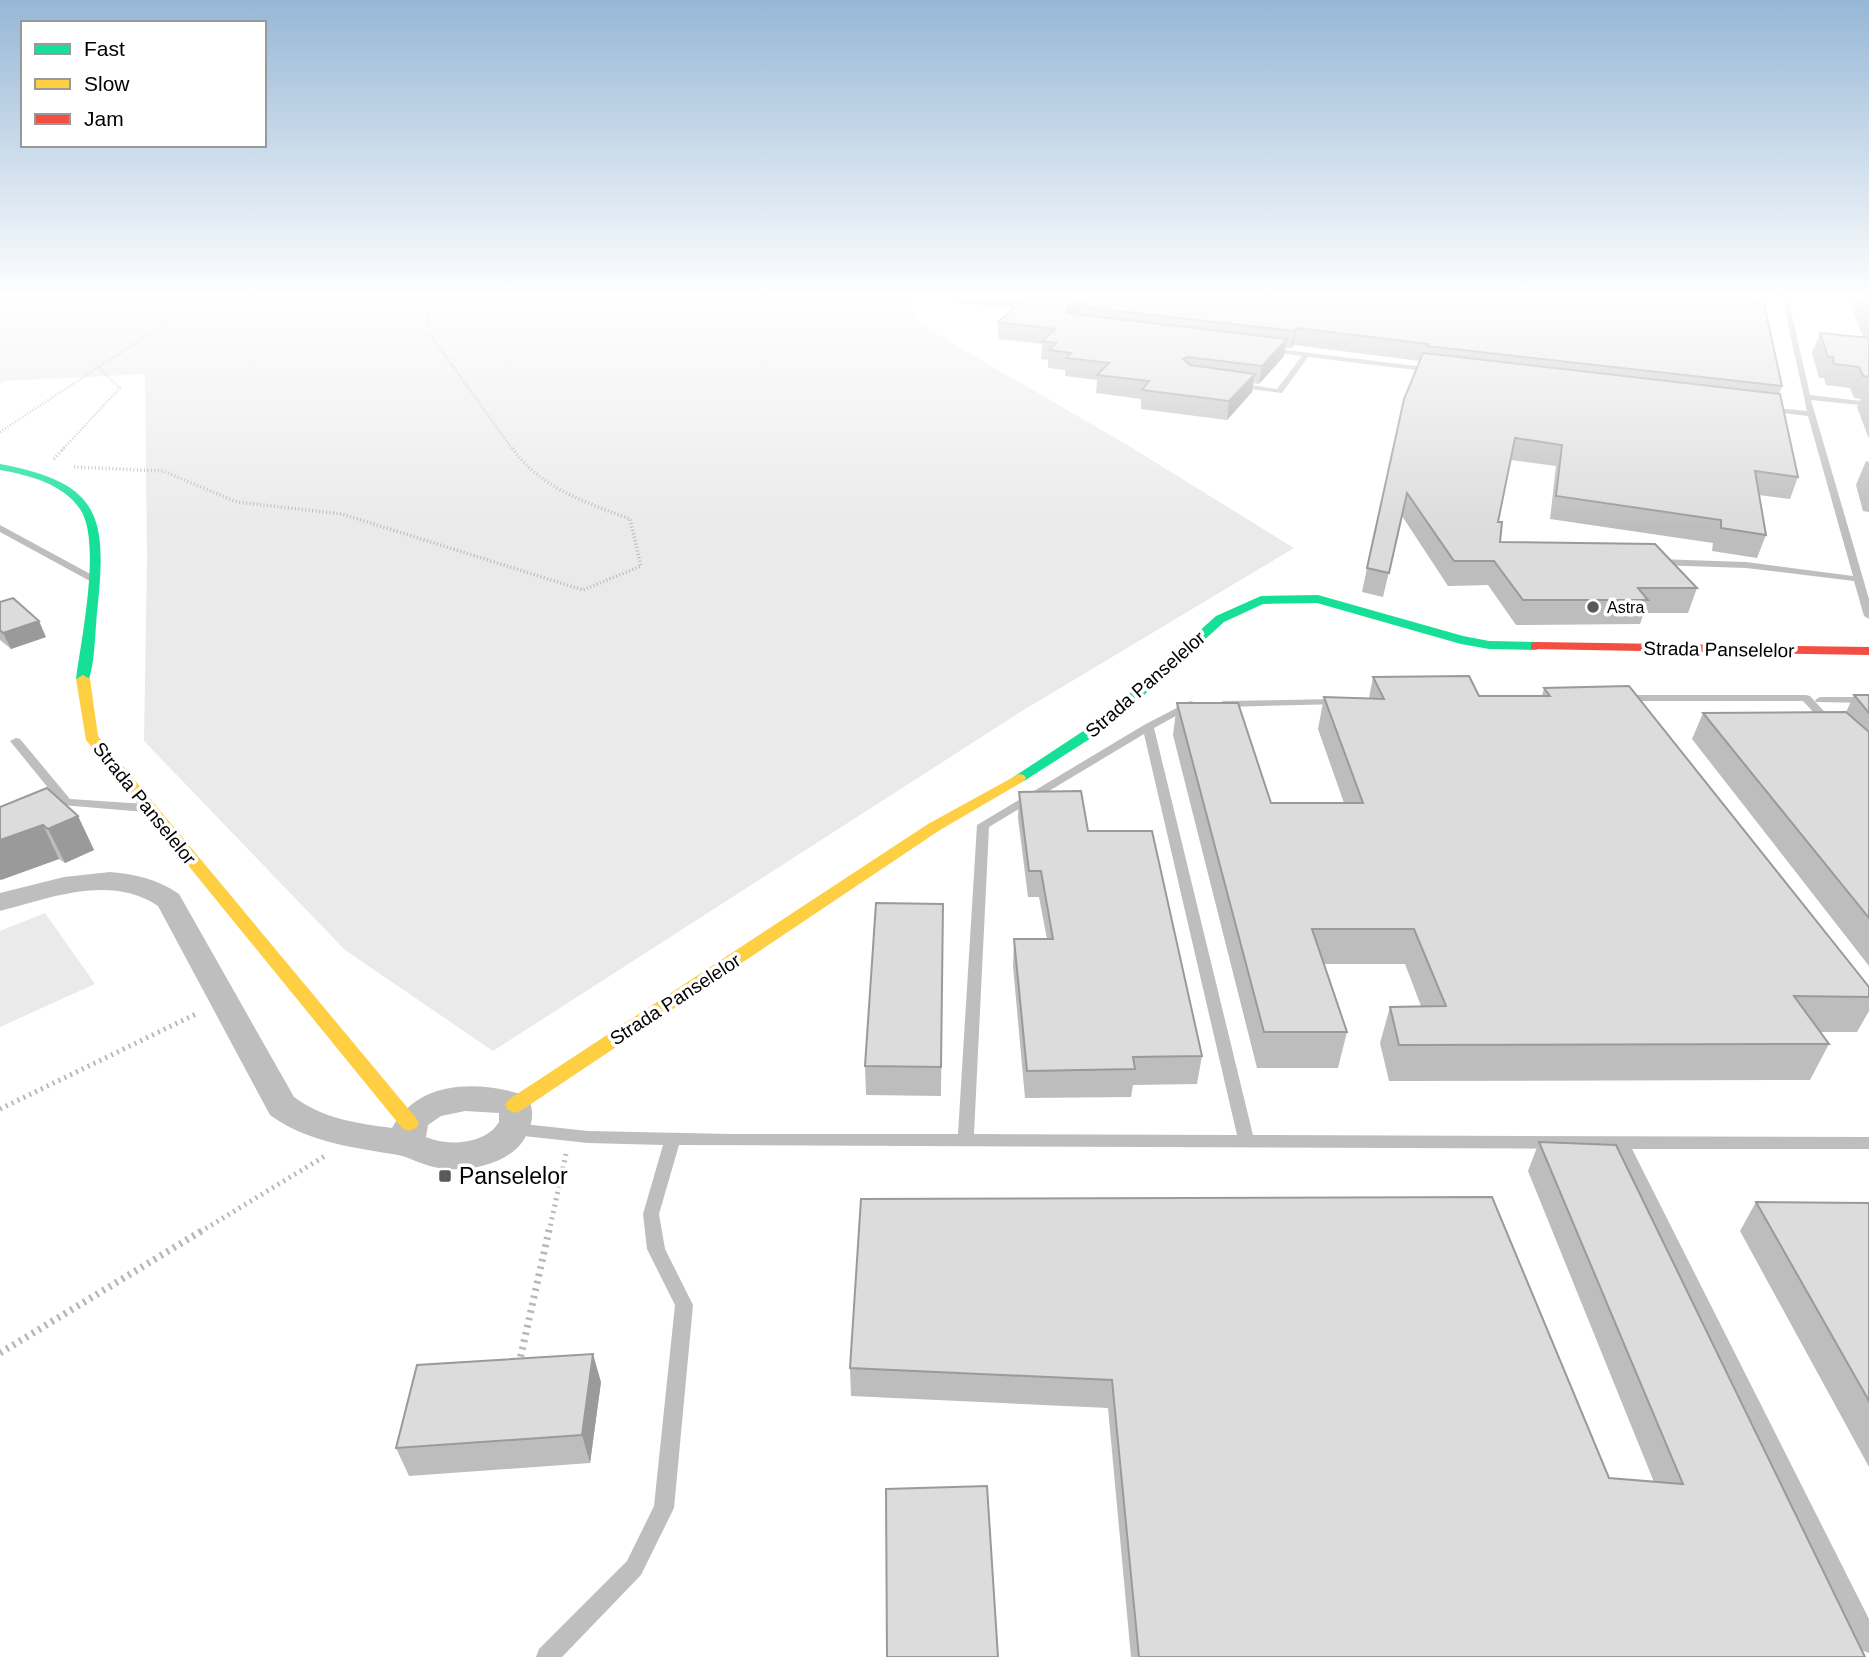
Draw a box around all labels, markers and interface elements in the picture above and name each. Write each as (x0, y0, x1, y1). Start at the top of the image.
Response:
legend (21, 21, 266, 147)
text: Fast (84, 37, 125, 60)
text: Slow (84, 72, 130, 95)
text: Jam (84, 107, 124, 130)
marker: Astra (1585, 599, 1601, 615)
place label: Astra (1607, 599, 1644, 616)
street label: Strada Panselelor (1081, 626, 1210, 742)
street label: Strada Panselelor (1643, 638, 1795, 661)
street label: Strada Panselelor (89, 738, 201, 869)
street label: Strada Panselelor (606, 949, 745, 1049)
place label: Panselelor (459, 1163, 568, 1189)
marker: Panselelor (437, 1168, 453, 1184)

